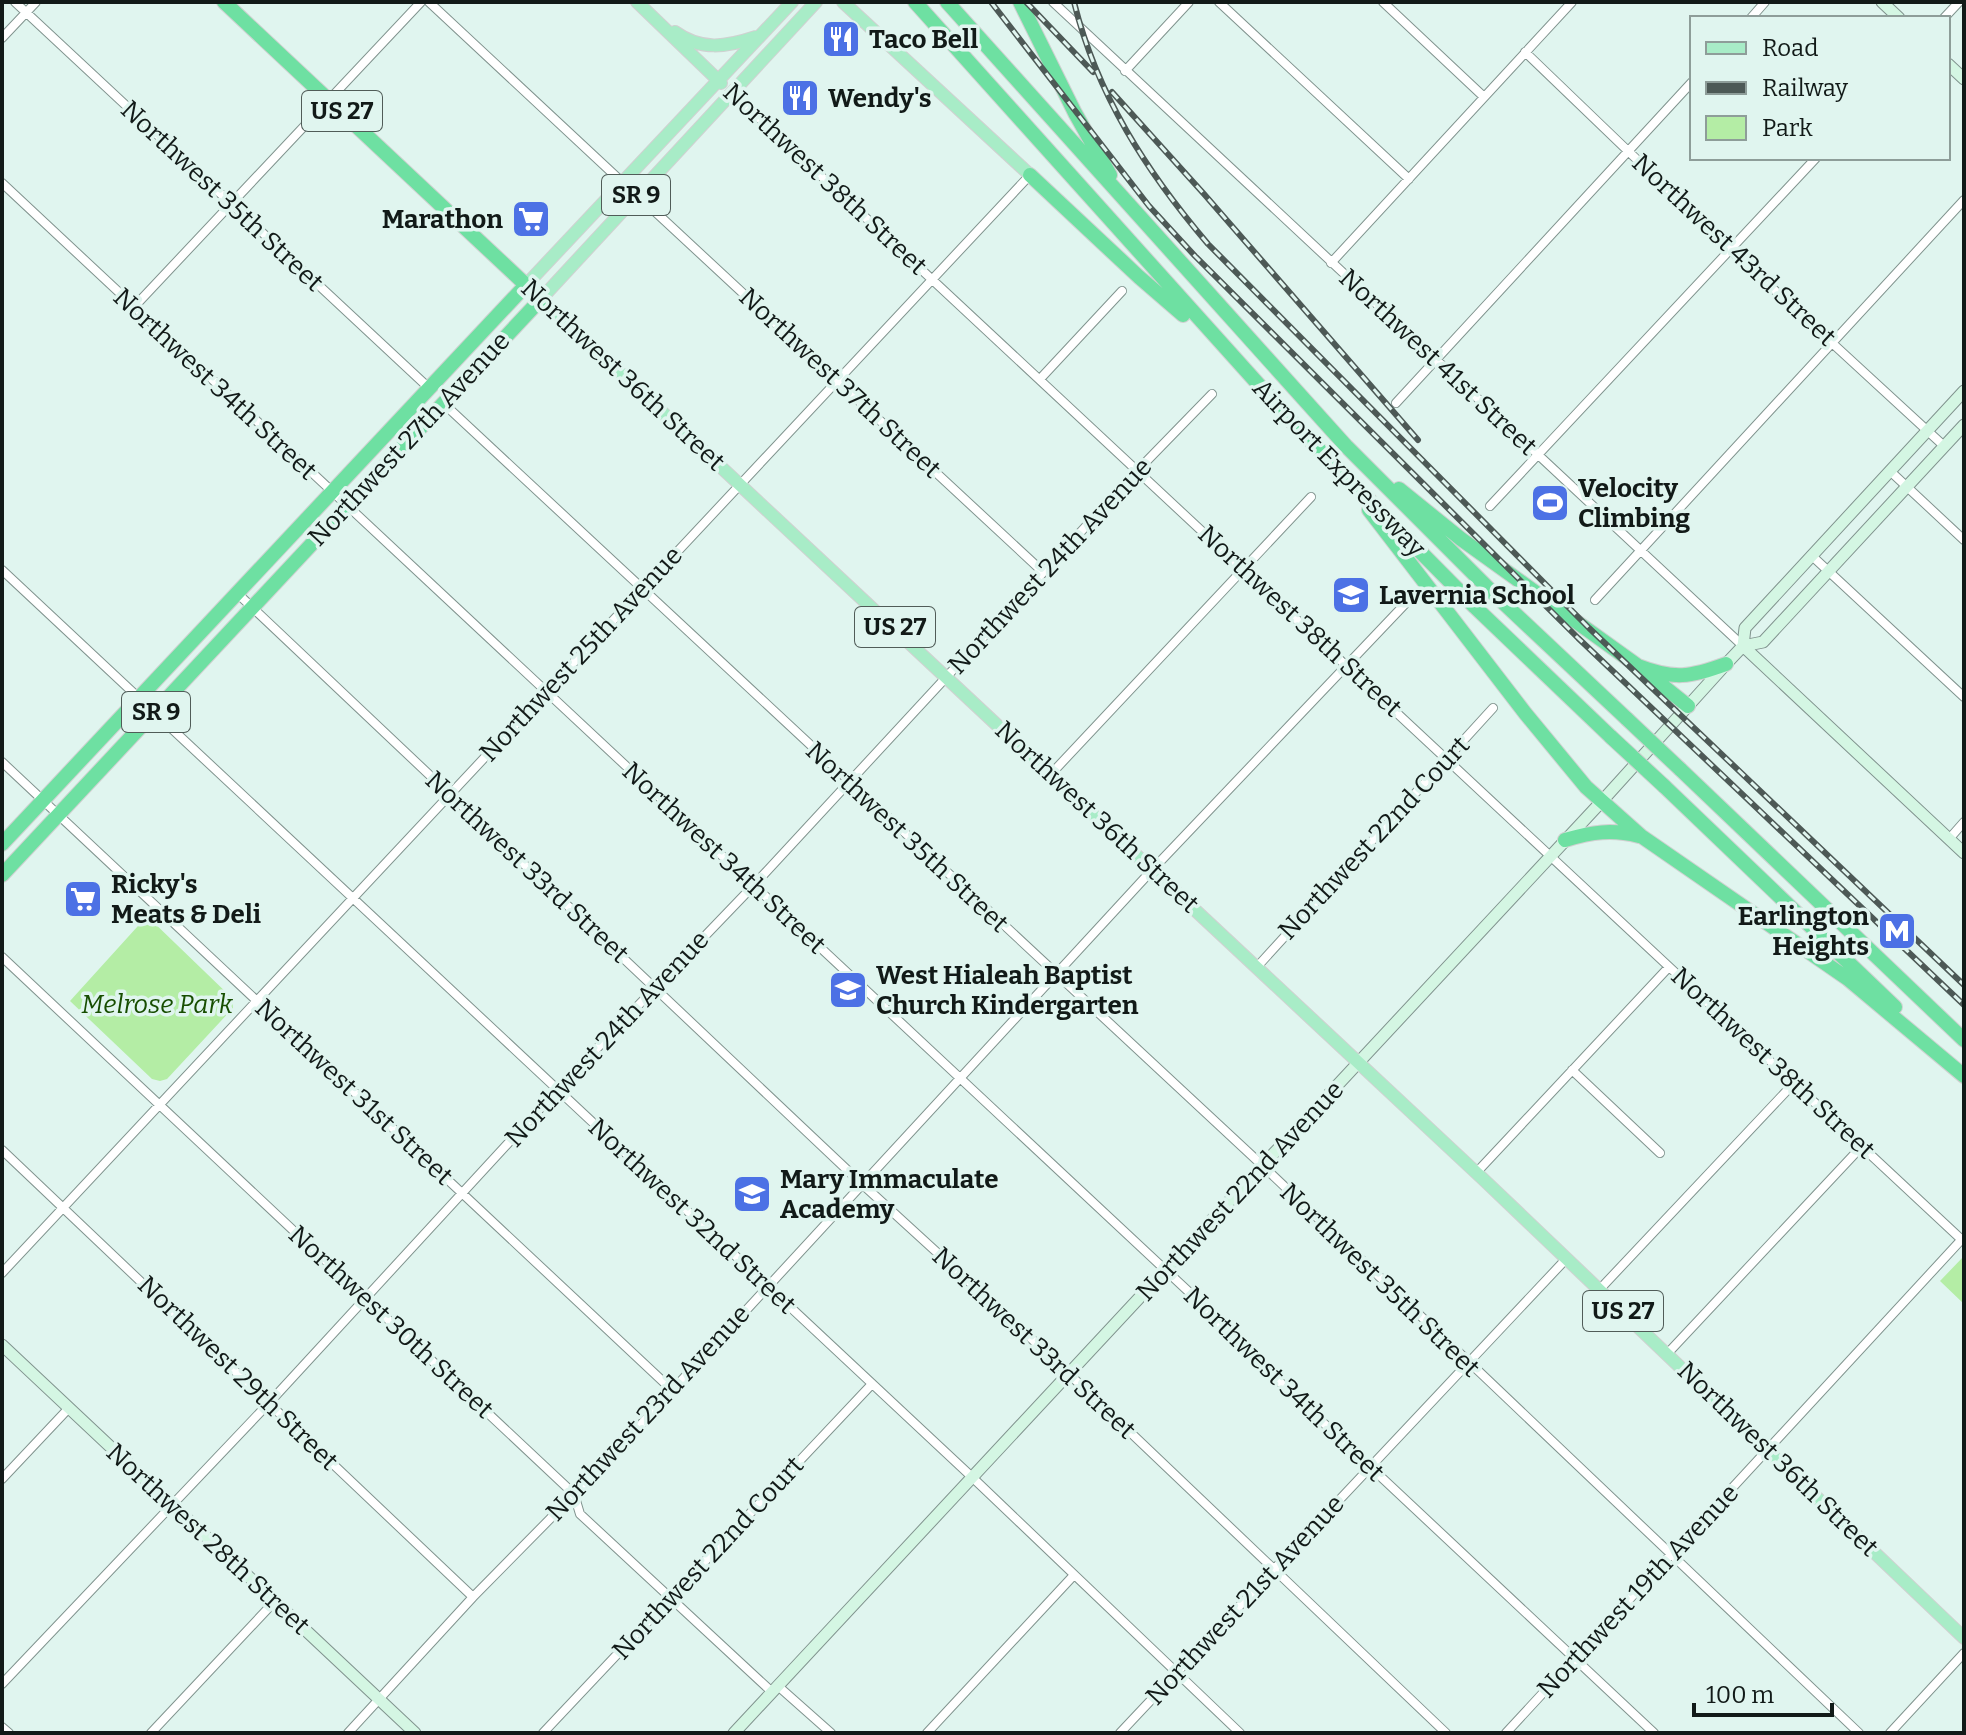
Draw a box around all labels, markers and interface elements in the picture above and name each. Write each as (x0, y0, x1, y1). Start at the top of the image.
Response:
legend (1690, 16, 1950, 160)
restaurant icon: Taco Bell (820, 18, 862, 60)
place label: Taco Bell (869, 24, 978, 55)
text: Road (1762, 34, 1818, 62)
text: Railway (1762, 74, 1848, 102)
street label: Northwest 38th Street (717, 77, 934, 282)
restaurant icon: Wendy's (779, 77, 821, 119)
place label: Wendy's (828, 83, 932, 114)
road number: US 27 (302, 91, 382, 131)
street label: Northwest 35th Street (114, 94, 330, 298)
text: Park (1762, 114, 1813, 142)
street label: Northwest 43rd Street (1626, 148, 1843, 353)
road number: SR 9 (602, 175, 670, 215)
supermarket icon: Marathon (510, 198, 552, 240)
place label: Marathon (382, 204, 503, 235)
street label: Northwest 41st Street (1333, 262, 1544, 462)
street label: Northwest 36th Street (515, 273, 732, 478)
street label: Northwest 37th Street (733, 281, 948, 485)
street label: Northwest 34th Street (107, 282, 324, 487)
street label: Northwest 27th Avenue (302, 325, 516, 553)
street label: Airport Expressway (1246, 373, 1432, 564)
street label: Northwest 24th Avenue (942, 452, 1158, 680)
place label: Velocity Climbing (1578, 473, 1690, 534)
sports icon: Velocity Climbing (1529, 482, 1571, 524)
street label: Northwest 38th Street (1192, 519, 1409, 724)
street label: Northwest 25th Avenue (473, 540, 689, 768)
school or university icon: Lavernia School (1330, 574, 1372, 616)
place label: Lavernia School (1379, 580, 1575, 611)
road number: US 27 (855, 607, 935, 647)
road number: SR 9 (122, 692, 190, 732)
street label: Northwest 36th Street (989, 715, 1206, 920)
street label: Northwest 22nd Court (1272, 730, 1477, 946)
street label: Northwest 35th Street (799, 735, 1015, 939)
street label: Northwest 34th Street (616, 756, 833, 961)
street label: Northwest 33rd Street (419, 765, 635, 970)
place label: Ricky's Meats & Deli (111, 869, 261, 930)
supermarket icon: Ricky's Meats & Deli (62, 878, 104, 920)
place label: Earlington Heights (1738, 901, 1869, 962)
metro station icon: Earlington Heights (1876, 910, 1918, 952)
street label: Northwest 24th Avenue (499, 925, 715, 1153)
place label: West Hialeah Baptist Church Kindergarten (876, 960, 1139, 1021)
street label: Northwest 38th Street (1665, 961, 1882, 1166)
school or university icon: West Hialeah Baptist Church Kindergarten (827, 969, 869, 1011)
park label: Melrose Park (81, 989, 234, 1020)
street label: Northwest 31st Street (249, 992, 460, 1192)
street label: Northwest 22nd Avenue (1130, 1075, 1350, 1307)
street label: Northwest 32nd Street (582, 1112, 803, 1321)
place label: Mary Immaculate Academy (780, 1164, 998, 1225)
school or university icon: Mary Immaculate Academy (731, 1173, 773, 1215)
street label: Northwest 35th Street (1274, 1177, 1487, 1384)
street label: Northwest 30th Street (282, 1219, 500, 1425)
street label: Northwest 33rd Street (926, 1241, 1142, 1446)
street label: Northwest 29th Street (132, 1269, 345, 1477)
street label: Northwest 34th Street (1177, 1280, 1391, 1488)
road number: US 27 (1583, 1291, 1663, 1331)
street label: Northwest 23rd Avenue (540, 1299, 756, 1527)
street label: Northwest 36th Street (1671, 1355, 1885, 1563)
street label: Northwest 28th Street (100, 1437, 316, 1642)
street label: Northwest 22nd Court (606, 1450, 811, 1666)
street label: Northwest 19th Avenue (1531, 1478, 1745, 1704)
street label: Northwest 21st Avenue (1140, 1489, 1350, 1711)
scale bar (1694, 1667, 1832, 1717)
text: 100 m (1706, 1681, 1774, 1709)

